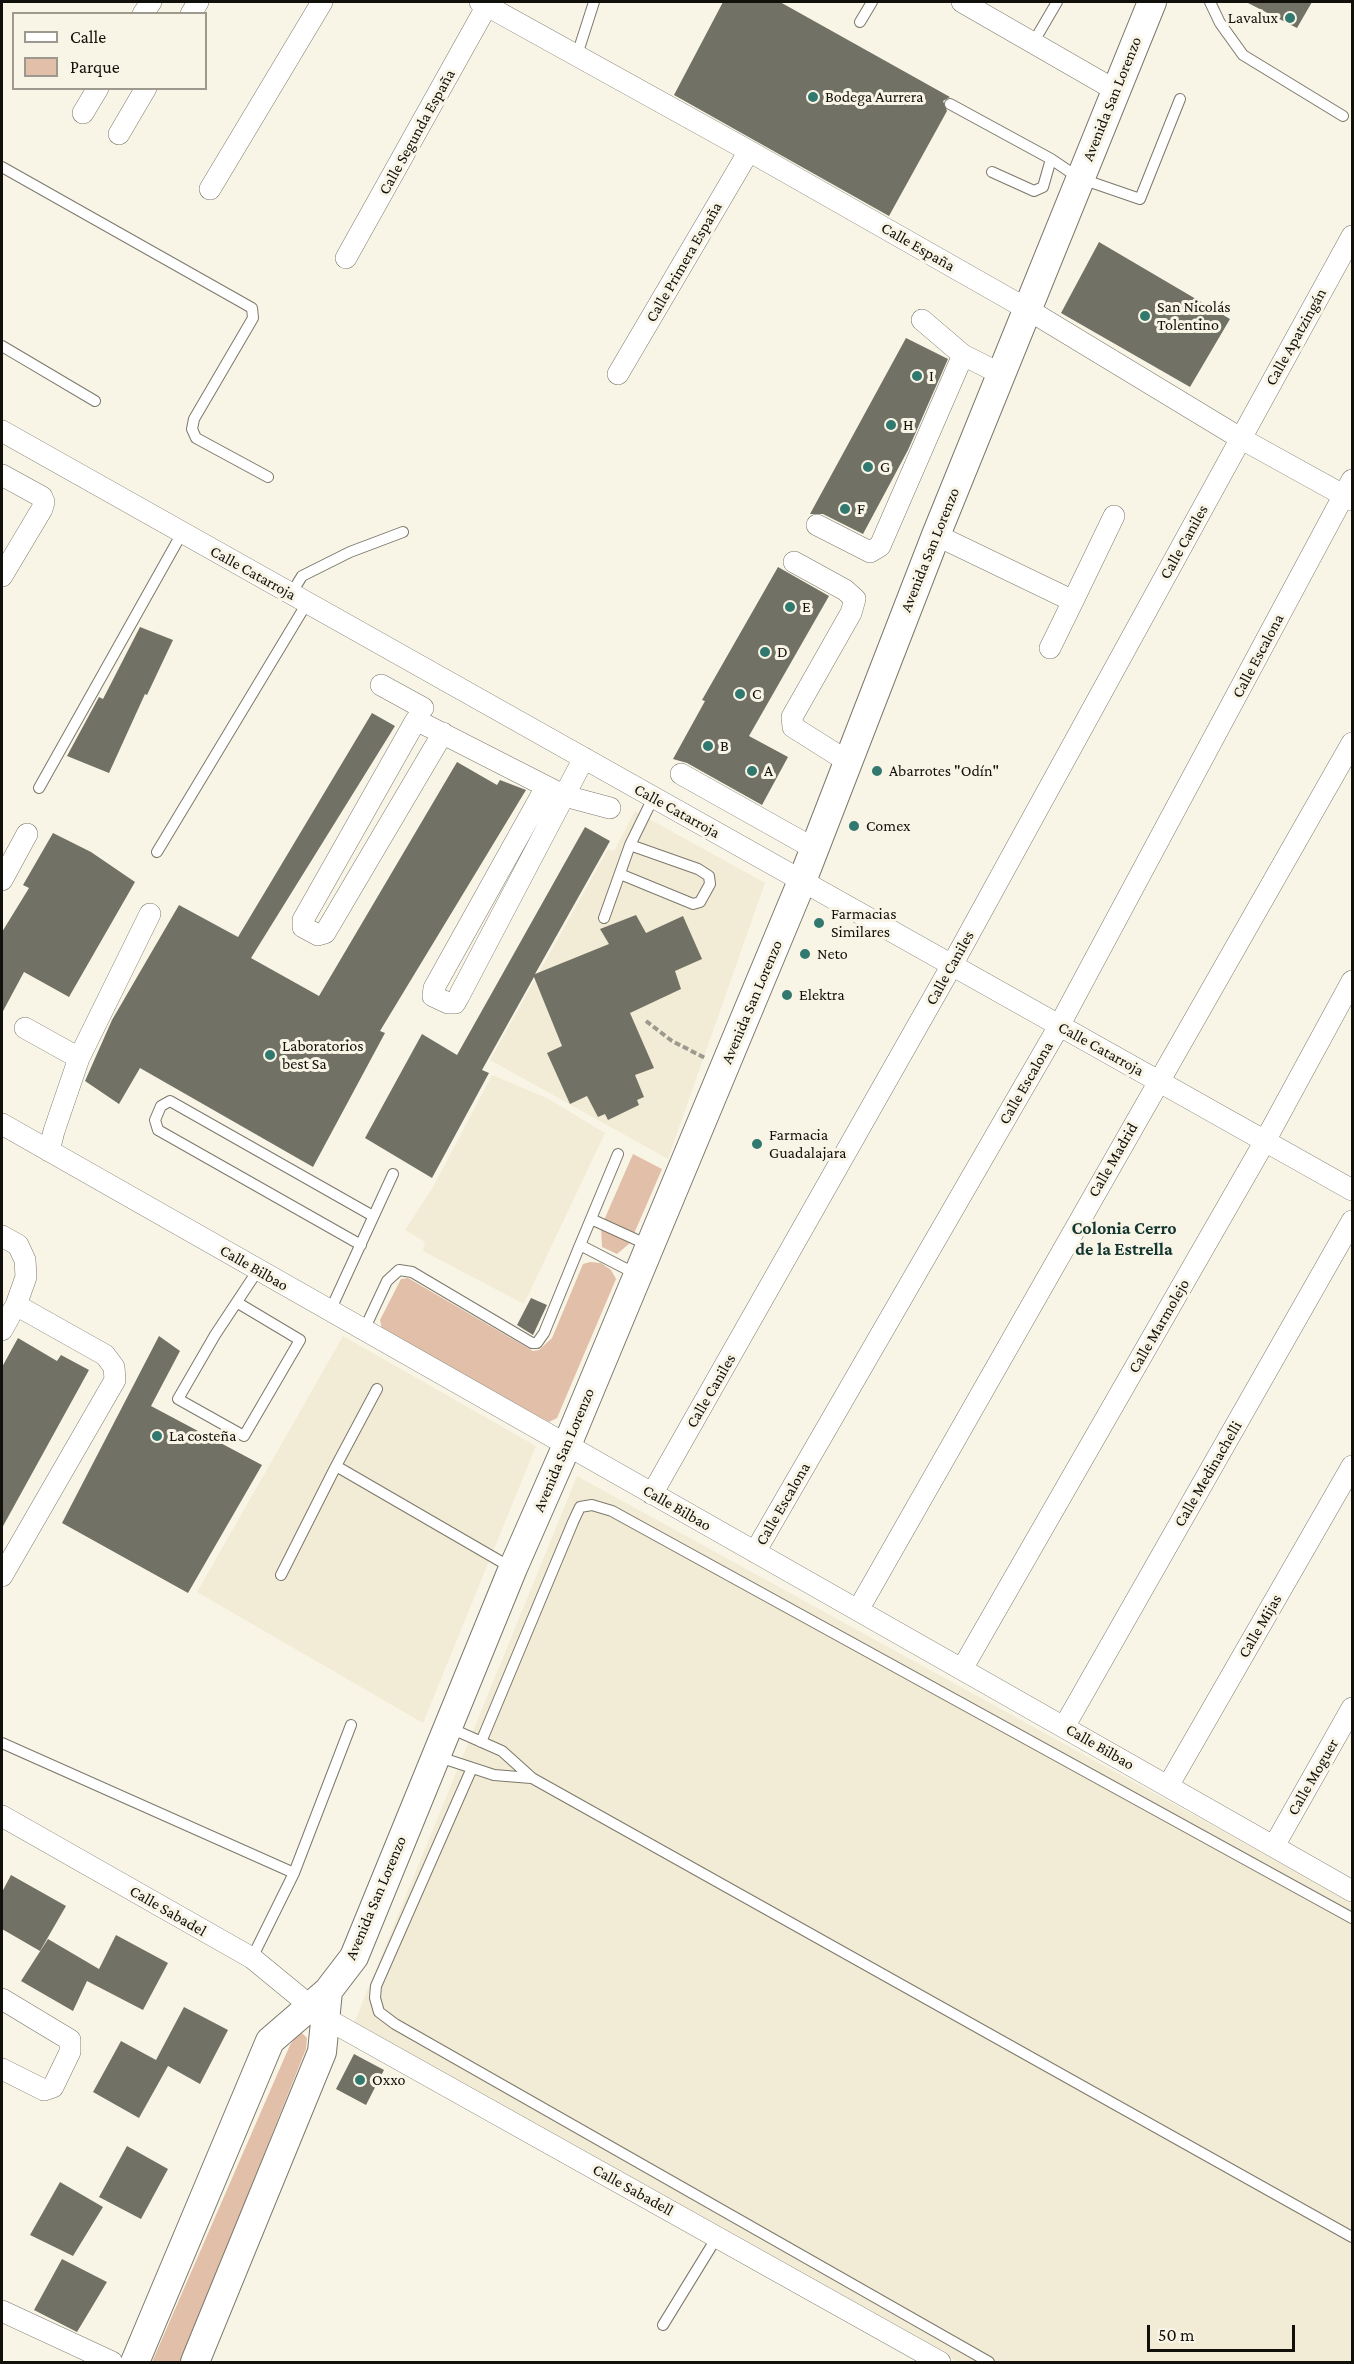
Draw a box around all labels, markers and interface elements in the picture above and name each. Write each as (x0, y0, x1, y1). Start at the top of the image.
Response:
place label: Lavalux (1228, 8, 1278, 28)
marker: Lavalux (1283, 11, 1297, 25)
legend (12, 12, 207, 90)
text: Calle (70, 27, 106, 47)
street label: Avenida San Lorenzo (1078, 34, 1146, 164)
text: Parque (70, 57, 120, 77)
street label: Calle Segunda España (375, 66, 459, 198)
place label: Bodega Aurrera (825, 87, 923, 107)
marker: Bodega Aurrera (806, 90, 820, 104)
street label: Calle Primera España (642, 199, 726, 325)
street label: Calle España (878, 218, 958, 276)
street label: Calle Apatzingán (1261, 285, 1331, 389)
place label: San Nicolás Tolentino (1157, 297, 1231, 335)
marker: San Nicolás Tolentino (1138, 309, 1152, 323)
place label: I (929, 366, 934, 386)
marker: I (910, 369, 924, 383)
place label: H (903, 415, 914, 435)
marker: H (884, 418, 898, 432)
place label: G (880, 457, 890, 477)
marker: G (861, 460, 875, 474)
street label: Avenida San Lorenzo (896, 485, 964, 615)
place label: F (857, 499, 865, 519)
street label: Calle Caniles (1156, 501, 1212, 583)
marker: F (838, 502, 852, 516)
street label: Calle Catarroja (207, 542, 299, 604)
place label: E (802, 597, 811, 617)
marker: E (783, 600, 797, 614)
street label: Calle Escalona (1228, 611, 1288, 701)
place label: D (777, 642, 788, 662)
marker: D (758, 645, 772, 659)
place label: C (752, 684, 761, 704)
marker: C (733, 687, 747, 701)
place label: B (720, 736, 729, 756)
marker: B (701, 739, 715, 753)
place label: A (764, 761, 773, 781)
place label: Abarrotes "Odín" (889, 761, 999, 781)
marker: A (745, 764, 759, 778)
marker: Abarrotes "Odín" (870, 764, 884, 778)
street label: Calle Catarroja (631, 780, 723, 842)
place label: Comex (866, 816, 911, 836)
marker: Comex (847, 819, 861, 833)
place label: Farmacias Similares (831, 904, 896, 942)
marker: Farmacias Similares (812, 916, 826, 930)
street label: Calle Caniles (922, 927, 978, 1009)
street label: Avenida San Lorenzo (717, 937, 787, 1067)
place label: Neto (817, 944, 848, 964)
marker: Neto (798, 947, 812, 961)
place label: Elektra (799, 985, 845, 1005)
marker: Elektra (780, 988, 794, 1002)
street label: Calle Catarroja (1055, 1018, 1147, 1080)
place label: Laboratorios best Sa (282, 1036, 364, 1074)
street label: Calle Escalona (995, 1038, 1057, 1128)
marker: Laboratorios best Sa (263, 1048, 277, 1062)
street label: Calle Madrid (1084, 1119, 1142, 1201)
place label: Farmacia Guadalajara (769, 1125, 847, 1163)
marker: Farmacia Guadalajara (750, 1137, 764, 1151)
district label: Colonia Cerro de la Estrella (1071, 1217, 1177, 1260)
street label: Calle Bilbao (216, 1241, 292, 1295)
street label: Calle Marmolejo (1124, 1276, 1194, 1376)
street label: Calle Caniles (682, 1351, 740, 1431)
street label: Avenida San Lorenzo (529, 1385, 599, 1515)
street label: Calle Medinachelli (1170, 1418, 1246, 1530)
place label: La costeña (169, 1426, 236, 1446)
marker: La costeña (150, 1429, 164, 1443)
street label: Calle Escalona (752, 1459, 814, 1549)
street label: Calle Bilbao (639, 1481, 715, 1535)
street label: Calle Mijas (1234, 1591, 1286, 1661)
street label: Calle Bilbao (1062, 1720, 1138, 1774)
street label: Calle Moguer (1283, 1735, 1343, 1819)
street label: Avenida San Lorenzo (341, 1833, 411, 1963)
street label: Calle Sabadel (126, 1881, 210, 1941)
place label: Oxxo (372, 2070, 405, 2090)
marker: Oxxo (353, 2073, 367, 2087)
street label: Calle Sabadell (589, 2160, 677, 2220)
scale bar (1150, 2313, 1298, 2351)
text: 50 m (1158, 2325, 1195, 2345)

